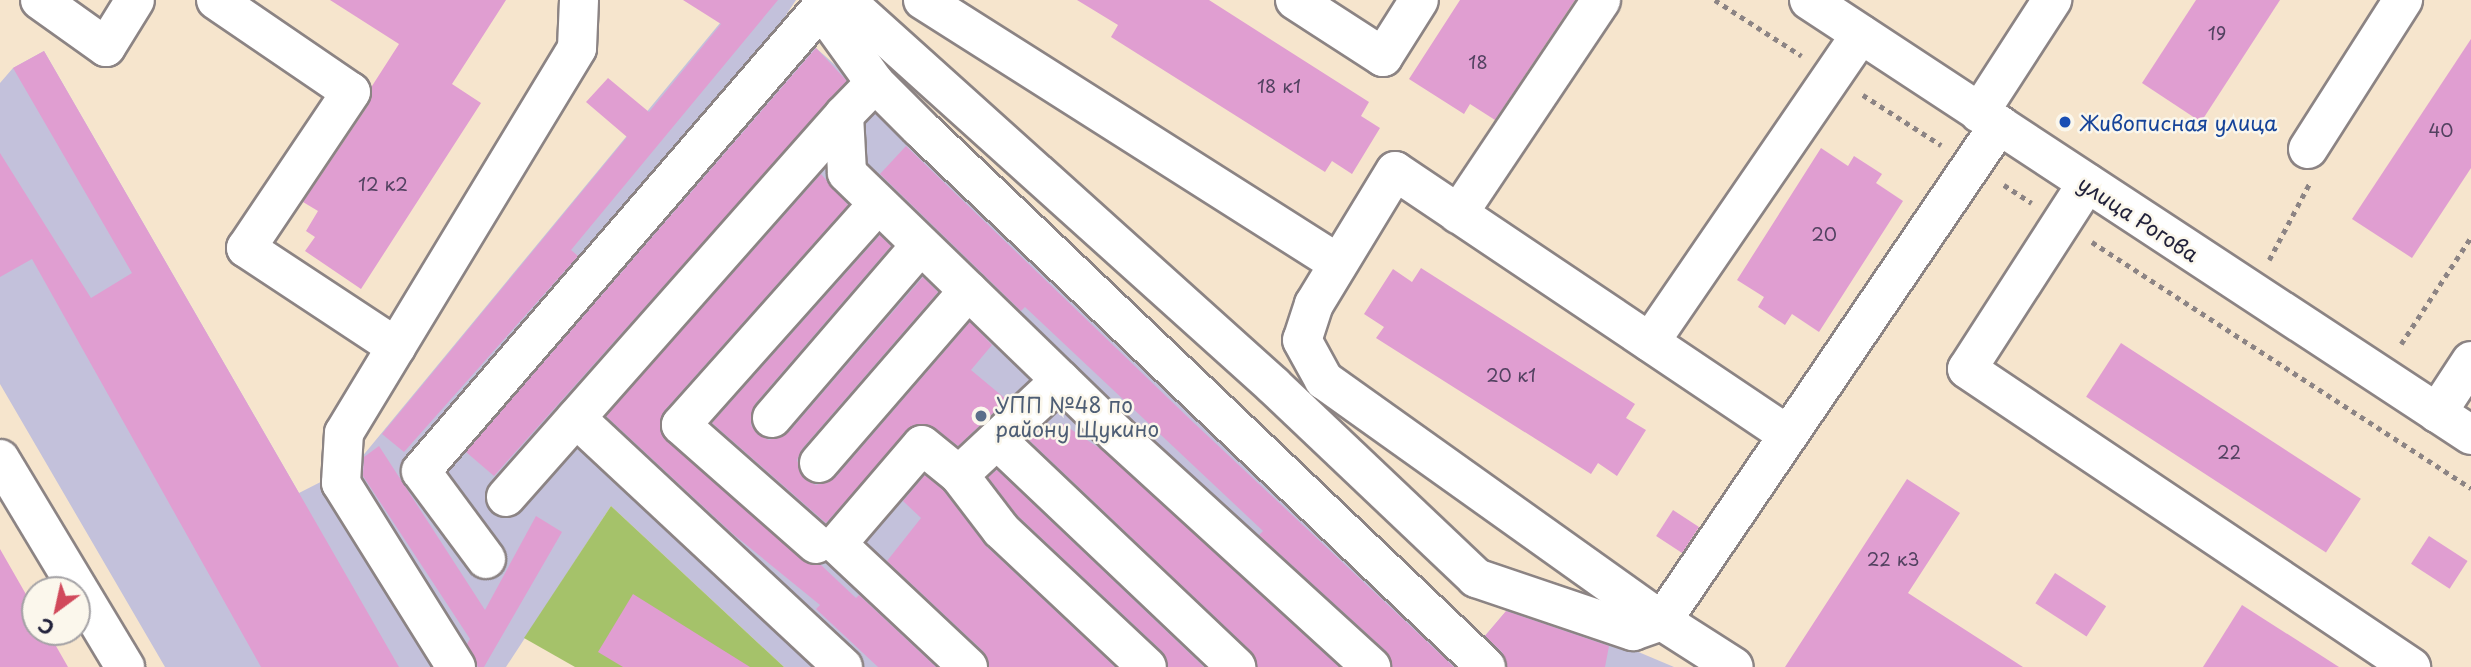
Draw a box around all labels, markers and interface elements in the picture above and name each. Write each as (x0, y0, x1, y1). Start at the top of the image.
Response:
house number: 19 (2208, 22, 2226, 44)
house number: 18 (1468, 51, 1488, 73)
house number: 18 к1 (1257, 75, 1301, 97)
place label: Живописная улица (2079, 109, 2279, 135)
marker: Живописная улица (2057, 114, 2073, 130)
house number: 40 (2428, 119, 2454, 141)
street label: улица Рогова (2074, 169, 2204, 267)
house number: 12 к2 (358, 173, 408, 195)
house number: 20 (1811, 223, 1837, 245)
house number: 20 к1 (1486, 364, 1536, 386)
place label: УПП №48 по району Щукино (995, 391, 1159, 441)
marker: УПП №48 по району Щукино (973, 408, 989, 424)
house number: 22 (2217, 441, 2241, 463)
house number: 22 к3 (1867, 548, 1919, 570)
north arrow (21, 576, 91, 646)
text: С (32, 611, 59, 643)

